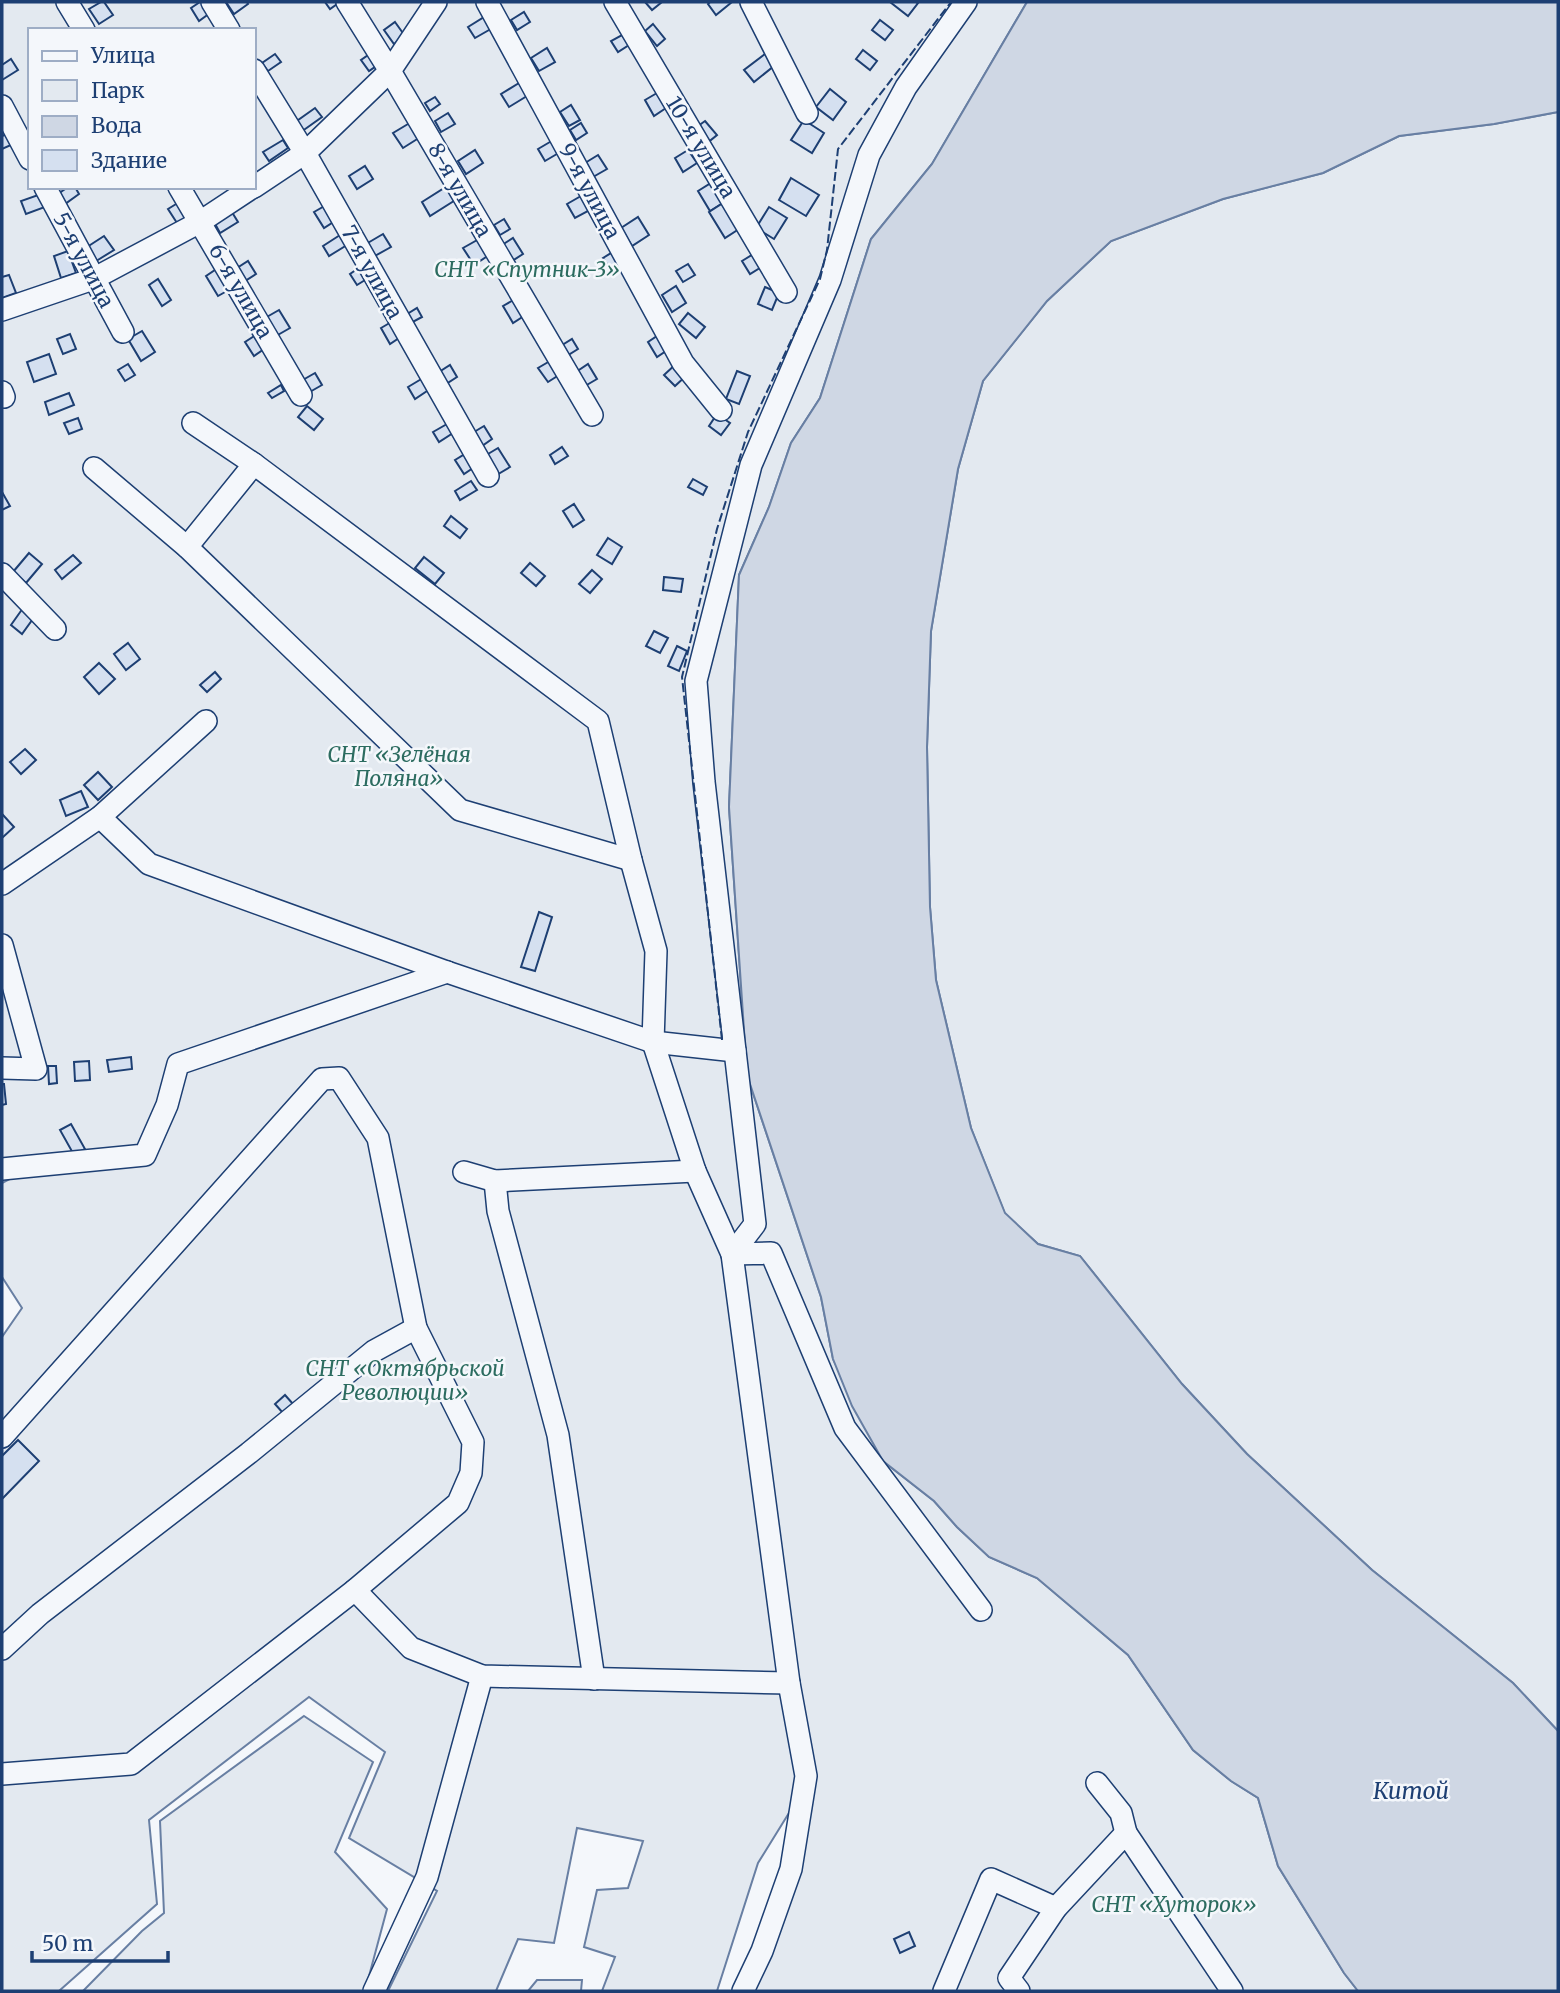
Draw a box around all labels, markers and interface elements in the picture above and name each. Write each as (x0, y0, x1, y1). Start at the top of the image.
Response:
legend (28, 28, 256, 189)
text: Улица (90, 42, 155, 69)
text: Парк (91, 77, 145, 104)
street label: 10-я улица (660, 91, 742, 203)
text: Вода (91, 112, 142, 139)
street label: 8-я улица (422, 138, 498, 242)
street label: 9-я улица (553, 138, 627, 244)
text: Здание (91, 147, 167, 174)
street label: 5-я улица (48, 208, 120, 312)
street label: 7-я улица (335, 221, 409, 323)
street label: 6-я улица (203, 239, 279, 343)
park label: СНТ «Спутник-3» (434, 256, 620, 283)
park label: СНТ «Зелёная Поляна» (327, 741, 471, 792)
park label: СНТ «Октябрьской Революции» (305, 1355, 505, 1406)
water label: Китой (1373, 1776, 1449, 1805)
park label: СНТ «Хуторок» (1091, 1891, 1257, 1918)
scale bar (32, 1920, 168, 1964)
text: 50 m (42, 1930, 93, 1957)

